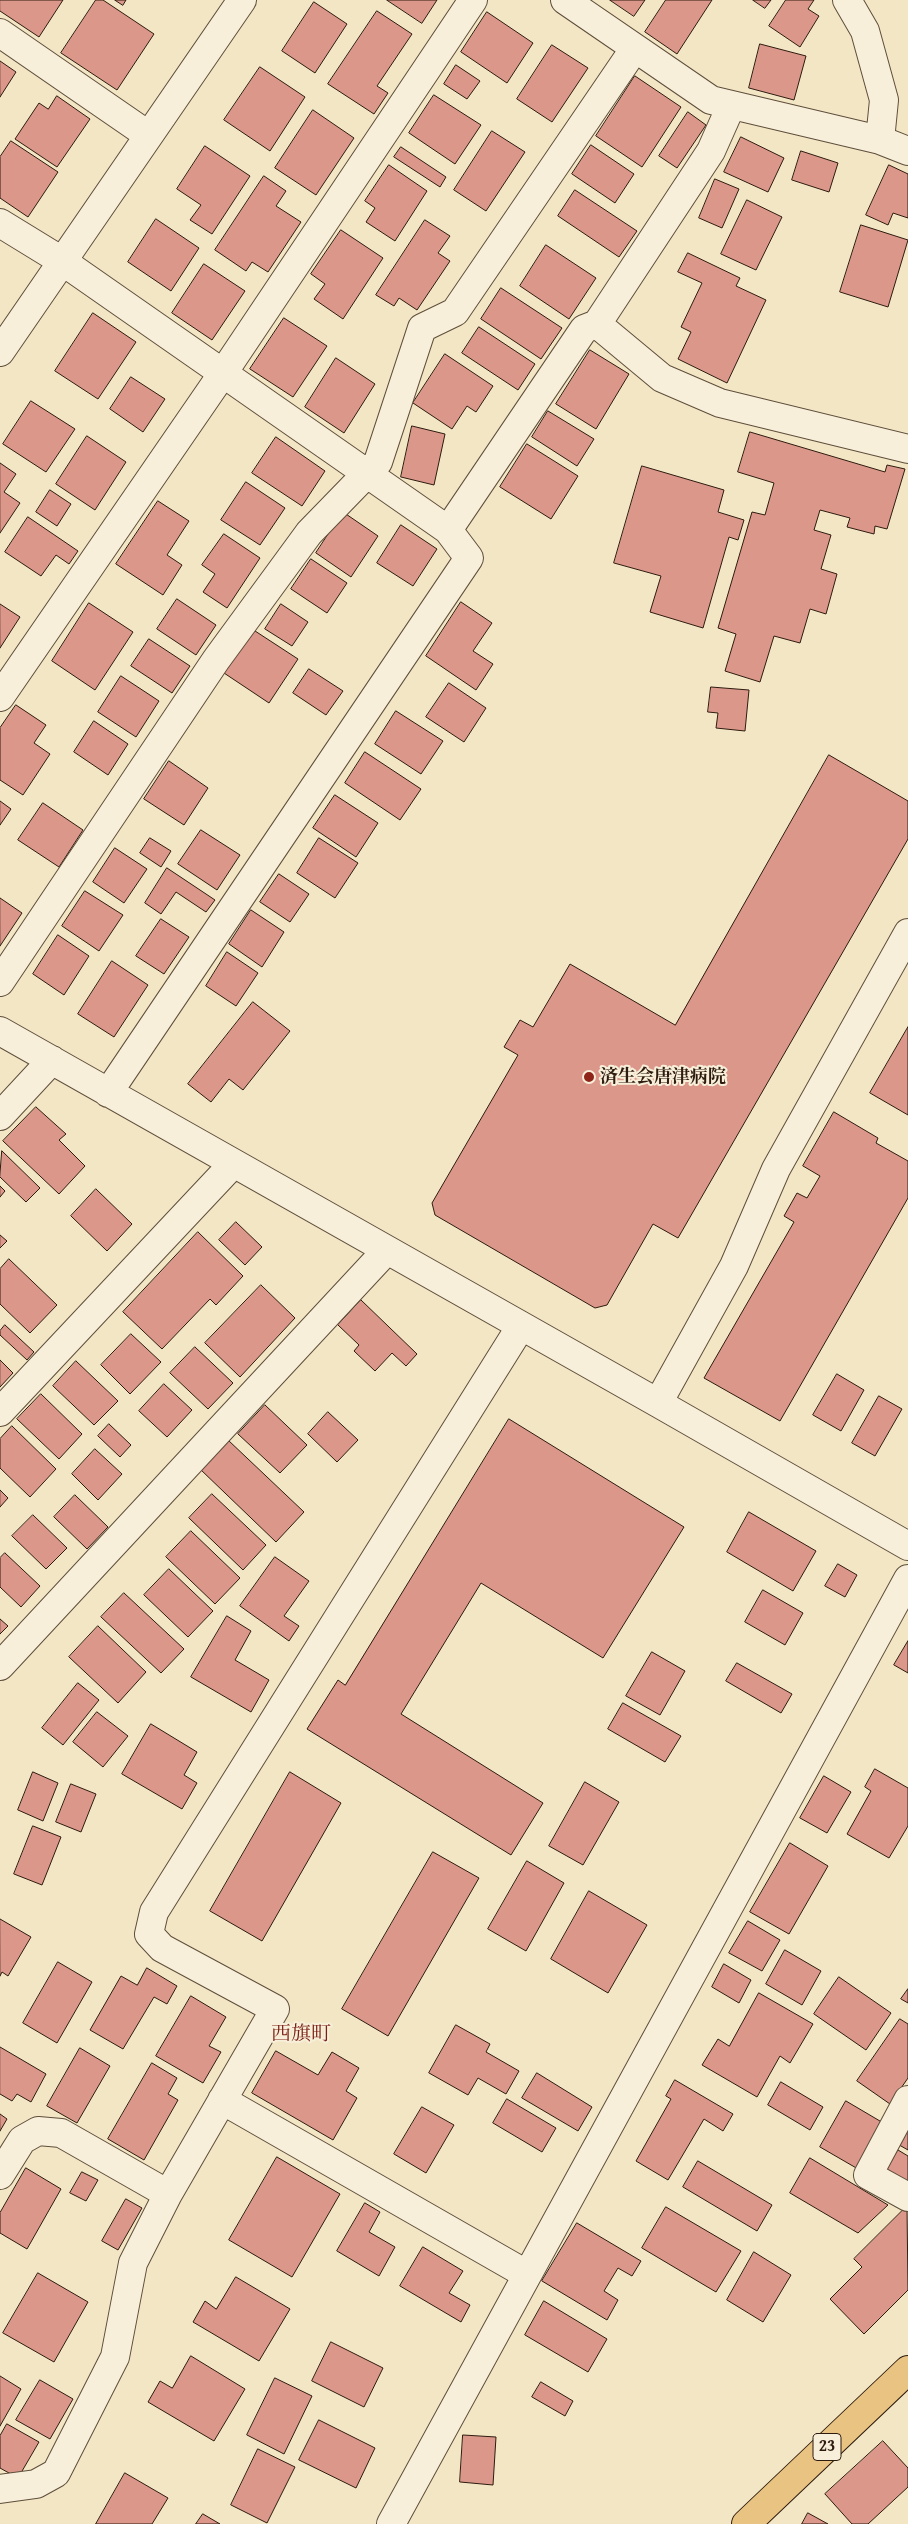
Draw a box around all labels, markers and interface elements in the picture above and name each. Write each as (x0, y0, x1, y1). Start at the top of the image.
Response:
place label: 済生会唐津病院 (600, 1066, 726, 1088)
marker: 済生会唐津病院 (582, 1070, 596, 1084)
district label: 西旗町 (271, 2023, 331, 2047)
road number: 23 (813, 2434, 841, 2460)

